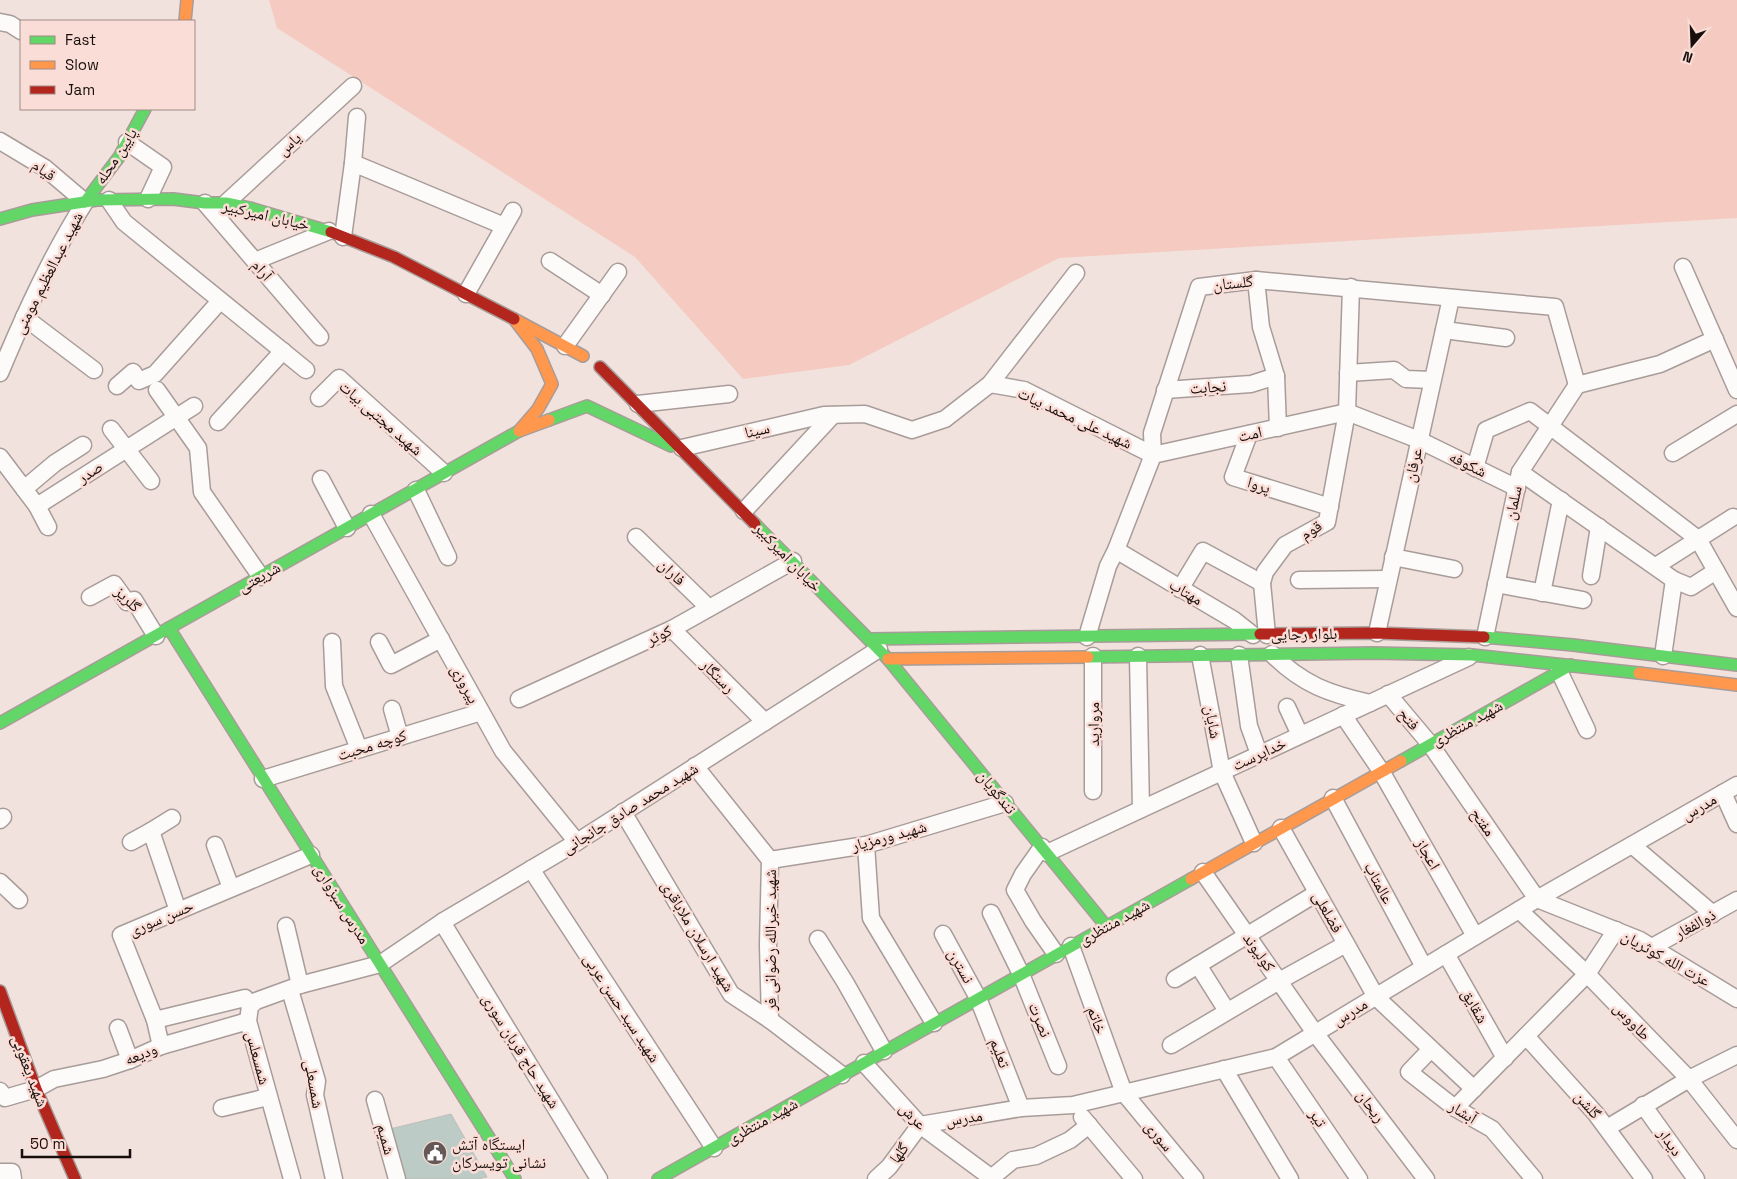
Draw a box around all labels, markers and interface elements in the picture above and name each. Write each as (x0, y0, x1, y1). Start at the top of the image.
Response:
legend (20, 20, 195, 110)
north arrow (1667, 20, 1717, 70)
text: Fast (65, 30, 96, 49)
text: N (1680, 47, 1695, 67)
text: Slow (65, 55, 99, 74)
text: Jam (65, 80, 95, 99)
street label: پایین محله (90, 123, 142, 188)
street label: یاس (272, 128, 306, 160)
street label: قیام (28, 154, 60, 186)
street label: خیابان امیرکبیر (219, 195, 312, 235)
street label: شهید عبدالعظیم مومنی (8, 208, 88, 338)
street label: آرام (247, 255, 278, 286)
street label: گلستان (1212, 270, 1255, 296)
street label: نجابت (1189, 375, 1227, 399)
street label: شهید مجتبی بیات (335, 376, 427, 460)
street label: شهید علی محمد بیات (1014, 382, 1136, 454)
street label: سینا (742, 417, 772, 443)
street label: امت (1236, 421, 1264, 447)
street label: عرفان (1399, 446, 1427, 484)
street label: شکوفه (1446, 446, 1490, 482)
street label: صدر (72, 456, 107, 489)
street label: پروا (1245, 472, 1273, 499)
street label: سلمان (1499, 484, 1527, 522)
street label: قوم (1296, 515, 1326, 545)
street label: خیابان امیرکبیر (749, 517, 826, 596)
street label: فاران (654, 554, 690, 590)
street label: شریعتی (234, 557, 284, 597)
street label: مهتاب (1165, 574, 1207, 610)
street label: گلریز (110, 581, 146, 617)
street label: کوثر (642, 620, 676, 650)
street label: بلوار رجایی (1270, 623, 1338, 645)
street label: رستگار (696, 654, 740, 698)
street label: پیروزی (446, 661, 484, 707)
street label: شهید منتظری (1428, 695, 1506, 751)
street label: مروارید (1083, 702, 1104, 746)
street label: فتح (1394, 703, 1424, 735)
street label: شایان (1200, 704, 1226, 740)
street label: کوچه محبت (335, 724, 410, 765)
street label: خداپرست (1229, 732, 1289, 776)
street label: شهید محمد صادق جانجانی (558, 758, 702, 858)
street label: تندگویان (973, 766, 1021, 819)
street label: مدرس (1678, 789, 1720, 825)
street label: مفتح (1466, 804, 1500, 840)
street label: شهید ورمزیار (848, 816, 929, 856)
street label: اعجاز (1410, 834, 1445, 873)
street label: عالمتاب (1359, 859, 1399, 907)
street label: مدرس سبزواری (309, 860, 375, 948)
street label: شهید خیرالله رضوانی فر (760, 869, 781, 1012)
street label: شهید ارسلان ملاباقری (656, 876, 740, 996)
street label: فضلعلی (1308, 887, 1348, 937)
street label: شهید منتظری (1075, 894, 1153, 950)
street label: حسن سوری (125, 895, 197, 941)
street label: ذوالفغار (1670, 904, 1719, 944)
street label: عزت الله کوثریان (1618, 925, 1714, 991)
street label: کولیوند (1238, 928, 1280, 976)
street label: نسترن (943, 945, 979, 987)
street label: شهید سید حسن عربی (579, 949, 665, 1067)
street label: شقایق (1457, 985, 1493, 1027)
street label: شهید حاج قربان سوری (477, 990, 565, 1112)
street label: مدرس (1329, 993, 1371, 1031)
street label: طاووس (1609, 997, 1655, 1045)
street label: نصرت (1024, 1000, 1056, 1040)
street label: خاتم (1082, 1003, 1112, 1037)
street label: شمسعلس (241, 1029, 275, 1087)
street label: شهید یعقوبی (7, 1032, 53, 1110)
street label: تعلیم (985, 1035, 1015, 1071)
street label: ودیعه (122, 1038, 160, 1070)
street label: شمسعلی (299, 1058, 329, 1110)
street label: ریحان (1352, 1085, 1390, 1127)
street label: گلشن (1570, 1087, 1606, 1124)
street label: شهید منتظری (723, 1093, 801, 1149)
street label: آبشار (1444, 1095, 1482, 1129)
street label: عرش (895, 1098, 931, 1134)
street label: تیر (1304, 1104, 1332, 1131)
street label: مدرس (944, 1105, 984, 1131)
street label: سوری (1140, 1116, 1178, 1156)
street label: شمیم (372, 1121, 400, 1157)
street label: دیدار (1652, 1123, 1687, 1160)
scale bar (22, 1126, 130, 1158)
text: 50 m (30, 1134, 65, 1153)
place label: ایستگاه آتش نشانی تویسرکان (452, 1134, 546, 1173)
street label: گلها (884, 1138, 914, 1168)
public building icon: ایستگاه آتش نشانی تویسرکان (422, 1140, 448, 1166)

